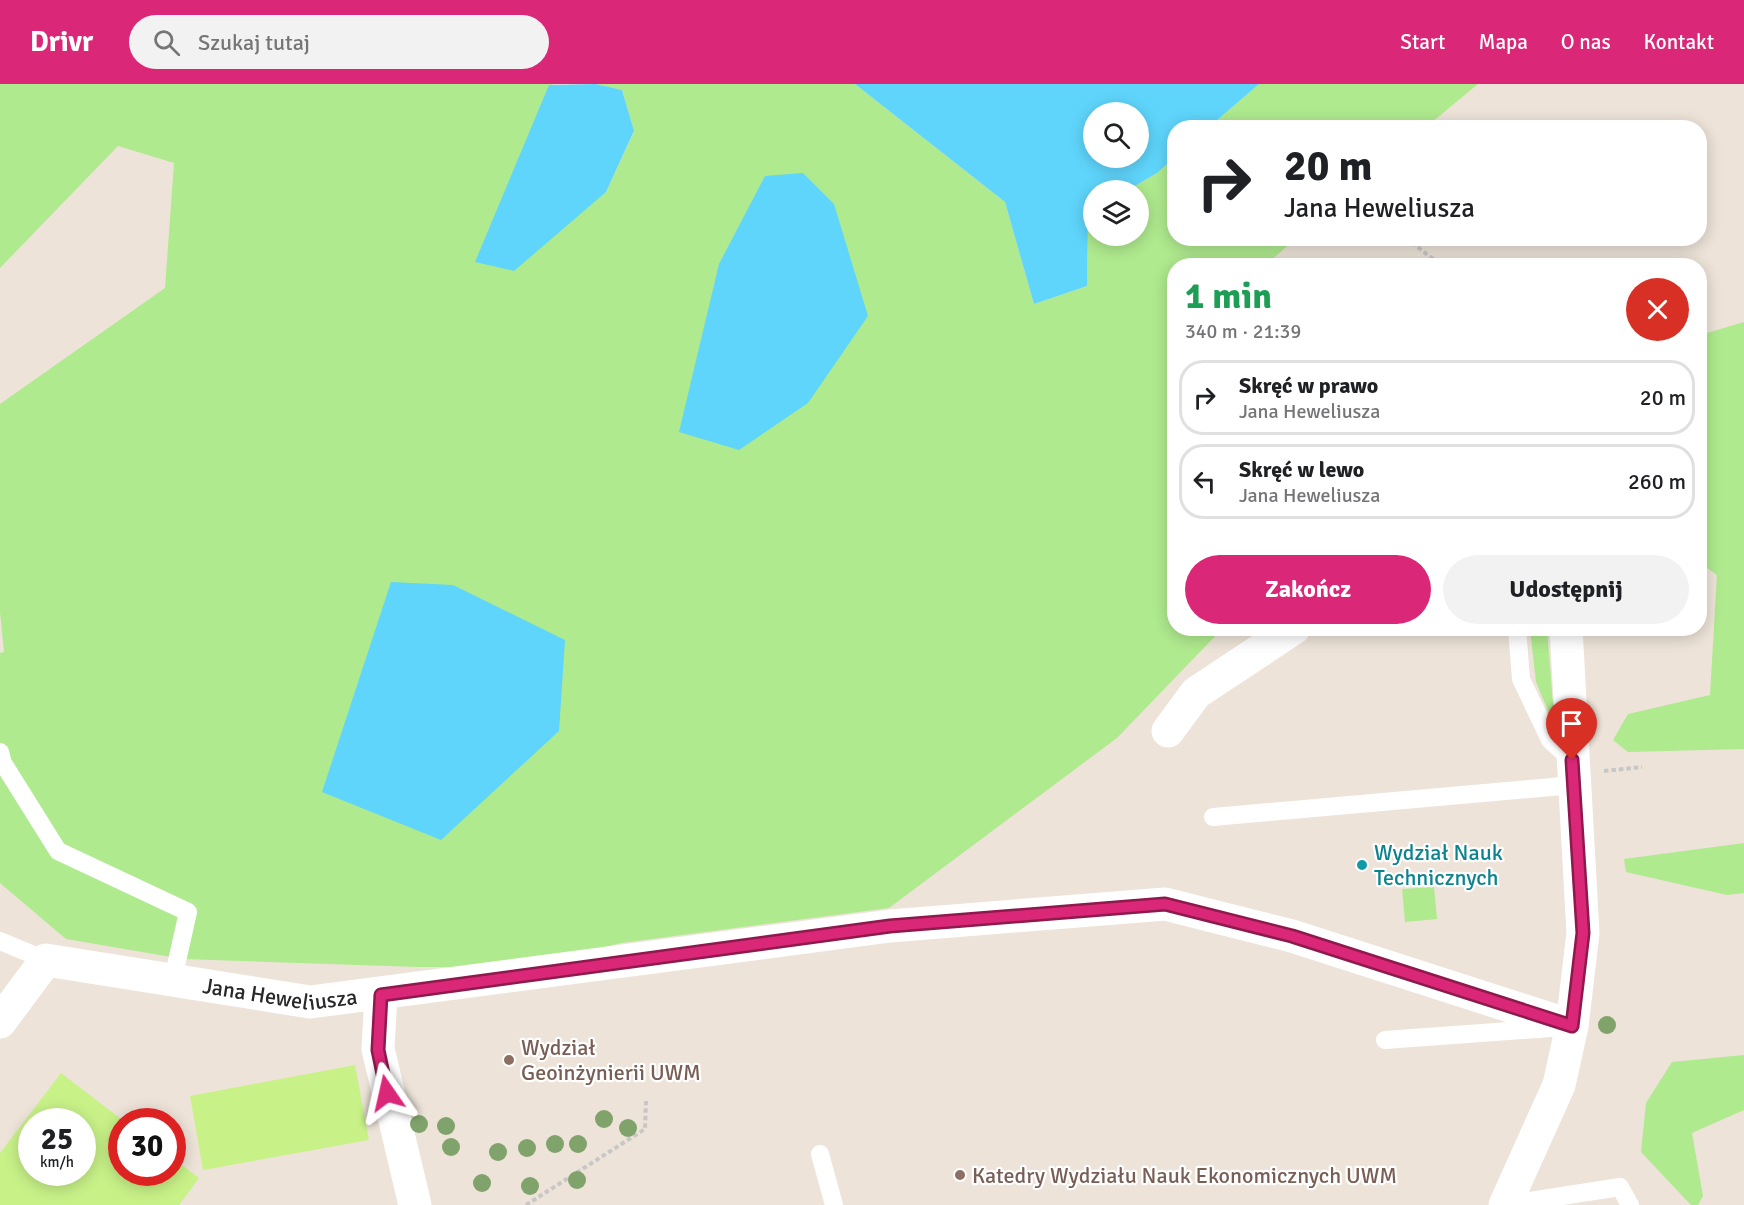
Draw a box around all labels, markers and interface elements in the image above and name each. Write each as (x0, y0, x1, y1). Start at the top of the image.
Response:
search box (129, 15, 549, 69)
text: Drivr (30, 25, 93, 59)
icon: search (150, 26, 183, 59)
text: Szukaj tutaj (198, 29, 310, 56)
text: Start (1400, 29, 1445, 55)
text: Mapa (1478, 29, 1528, 55)
text: O nas (1561, 29, 1611, 55)
text: Kontakt (1644, 29, 1714, 55)
map controls (1083, 102, 1149, 246)
button: search (1083, 102, 1149, 168)
text: 20 m (1284, 141, 1373, 192)
icon: right (1185, 144, 1263, 222)
button: layers (1083, 180, 1149, 246)
text: Jana Heweliusza (1284, 192, 1475, 225)
text: 1 min (1185, 274, 1272, 319)
button: close (1626, 278, 1689, 341)
text: 340 m · 21:39 (1185, 319, 1301, 344)
text: Skręć w prawo (1239, 372, 1378, 399)
icon: right (1188, 381, 1221, 414)
text: 20 m (1640, 384, 1686, 411)
text: Jana Heweliusza (1239, 399, 1380, 424)
text: Skręć w lewo (1239, 456, 1364, 483)
icon: left (1188, 465, 1221, 498)
text: 260 m (1628, 468, 1686, 495)
text: Jana Heweliusza (1239, 483, 1380, 508)
button: Zakończ (1185, 555, 1431, 624)
button: Udostępnij (1443, 555, 1689, 624)
pin (1546, 698, 1597, 760)
icon: arrive (1555, 707, 1588, 740)
place label: Wydział Nauk Technicznych (1374, 839, 1503, 891)
marker: Wydział Nauk Technicznych (1355, 858, 1369, 872)
street label: Jana Heweliusza (201, 972, 359, 1016)
place label: Wydział Geoinżynierii UWM (521, 1034, 701, 1086)
marker: Wydział Geoinżynierii UWM (502, 1053, 516, 1067)
position arrow (355, 1061, 419, 1125)
speed limit sign: 30 (108, 1108, 186, 1186)
text: 25 (41, 1121, 73, 1158)
text: km/h (40, 1153, 74, 1171)
place label: Katedry Wydziału Nauk Ekonomicznych UWM (972, 1162, 1397, 1189)
marker: Katedry Wydziału Nauk Ekonomicznych UWM (953, 1168, 967, 1182)

